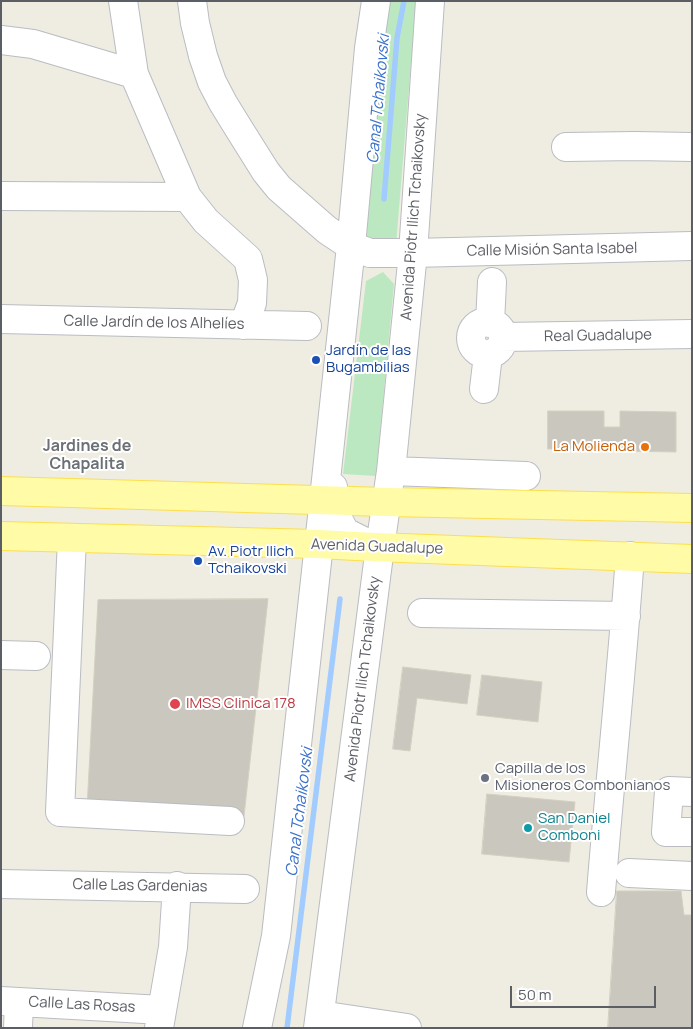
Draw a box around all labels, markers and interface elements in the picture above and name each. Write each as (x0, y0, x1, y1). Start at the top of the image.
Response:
water label: Canal Tchaikovski (364, 34, 394, 164)
street label: Avenida Piotr Ilich Tchaikovsky (398, 113, 430, 321)
street label: Calle Misión Santa Isabel (466, 240, 638, 260)
street label: Calle Jardín de los Alhelíes (63, 312, 245, 334)
street label: Real Guadalupe (544, 326, 652, 346)
place label: Jardín de las Bugambilias (326, 342, 411, 377)
marker: Jardín de las Bugambilias (310, 354, 322, 366)
district label: Jardines de Chapalita (43, 437, 131, 475)
place label: La Molienda (553, 438, 635, 456)
marker: La Molienda (639, 441, 651, 453)
street label: Avenida Guadalupe (310, 536, 444, 558)
place label: Av. Piotr Ilich Tchaikovski (208, 543, 294, 578)
marker: Av. Piotr Ilich Tchaikovski (192, 555, 204, 567)
street label: Avenida Piotr Ilich Tchaikovsky (341, 575, 385, 783)
place label: IMSS Clinica 178 (186, 695, 296, 713)
marker: IMSS Clinica 178 (168, 697, 182, 711)
water label: Canal Tchaikovski (283, 746, 317, 878)
place label: Capilla de los Misioneros Combonianos (495, 760, 670, 795)
marker: Capilla de los Misioneros Combonianos (479, 772, 491, 784)
place label: San Daniel Comboni (538, 810, 611, 845)
marker: San Daniel Comboni (522, 822, 534, 834)
street label: Calle Las Gardenias (72, 876, 208, 896)
scale bar (513, 976, 659, 1008)
text: 50 m (518, 984, 552, 1005)
street label: Calle Las Rosas (28, 993, 136, 1017)

